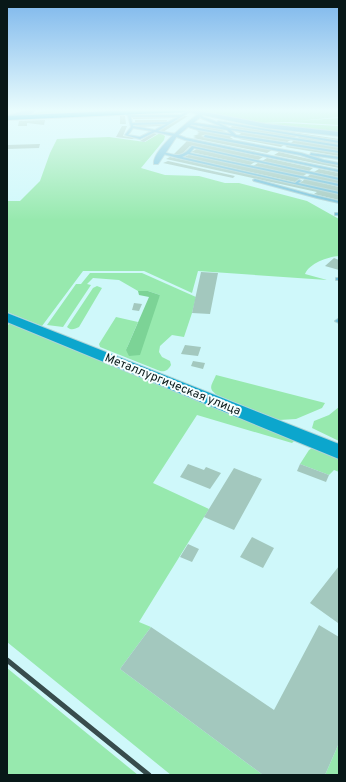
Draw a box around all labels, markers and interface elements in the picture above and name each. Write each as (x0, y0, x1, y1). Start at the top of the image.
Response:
street label: Металлургическая улица (102, 350, 243, 420)

